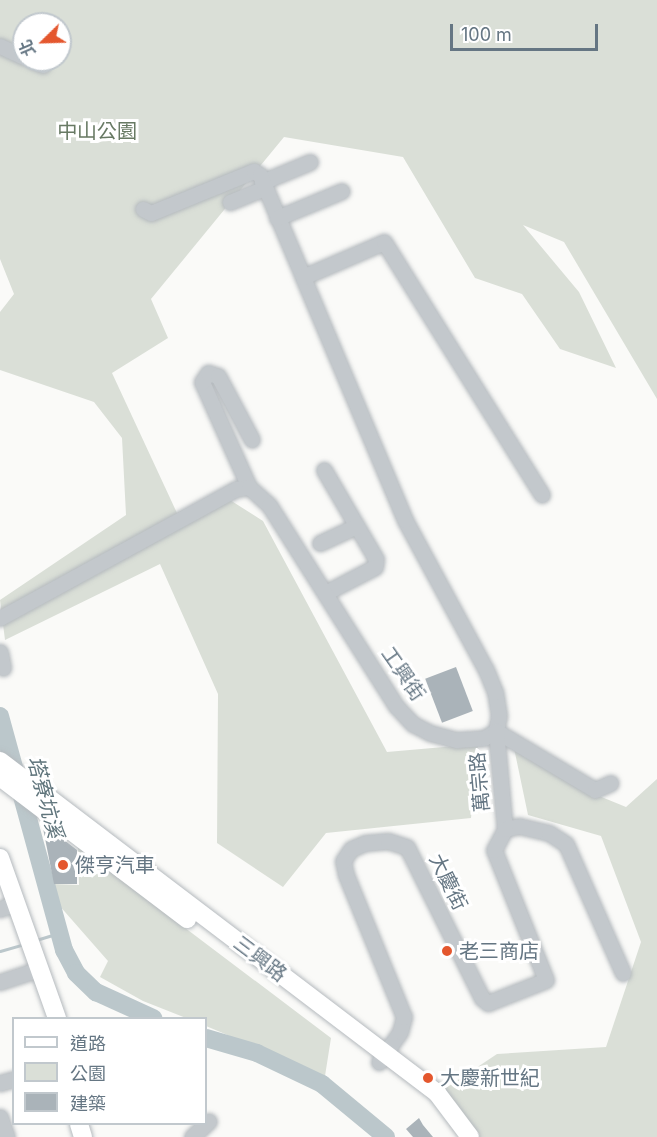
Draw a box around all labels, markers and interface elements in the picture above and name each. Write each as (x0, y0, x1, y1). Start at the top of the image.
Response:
north arrow (12, 12, 72, 72)
scale bar (453, 12, 602, 50)
text: 100 m (461, 24, 512, 45)
text: 北 (15, 37, 40, 60)
park label: 中山公園 (57, 119, 137, 143)
street label: 工興街 (376, 643, 430, 705)
street label: 萬宗路 (465, 751, 495, 813)
water label: 塔寮坑溪 (22, 753, 68, 841)
street label: 大慶街 (424, 850, 472, 914)
place label: 傑亨汽車 (75, 853, 155, 877)
marker: 傑亨汽車 (56, 858, 70, 872)
street label: 三興路 (229, 931, 291, 987)
place label: 老三商店 (459, 939, 539, 963)
marker: 老三商店 (440, 944, 454, 958)
legend (12, 1017, 207, 1125)
text: 道路 (70, 1033, 106, 1054)
text: 公園 (70, 1063, 106, 1084)
place label: 大慶新世紀 (440, 1066, 540, 1090)
marker: 大慶新世紀 (421, 1071, 435, 1085)
text: 建築 (70, 1093, 106, 1114)

